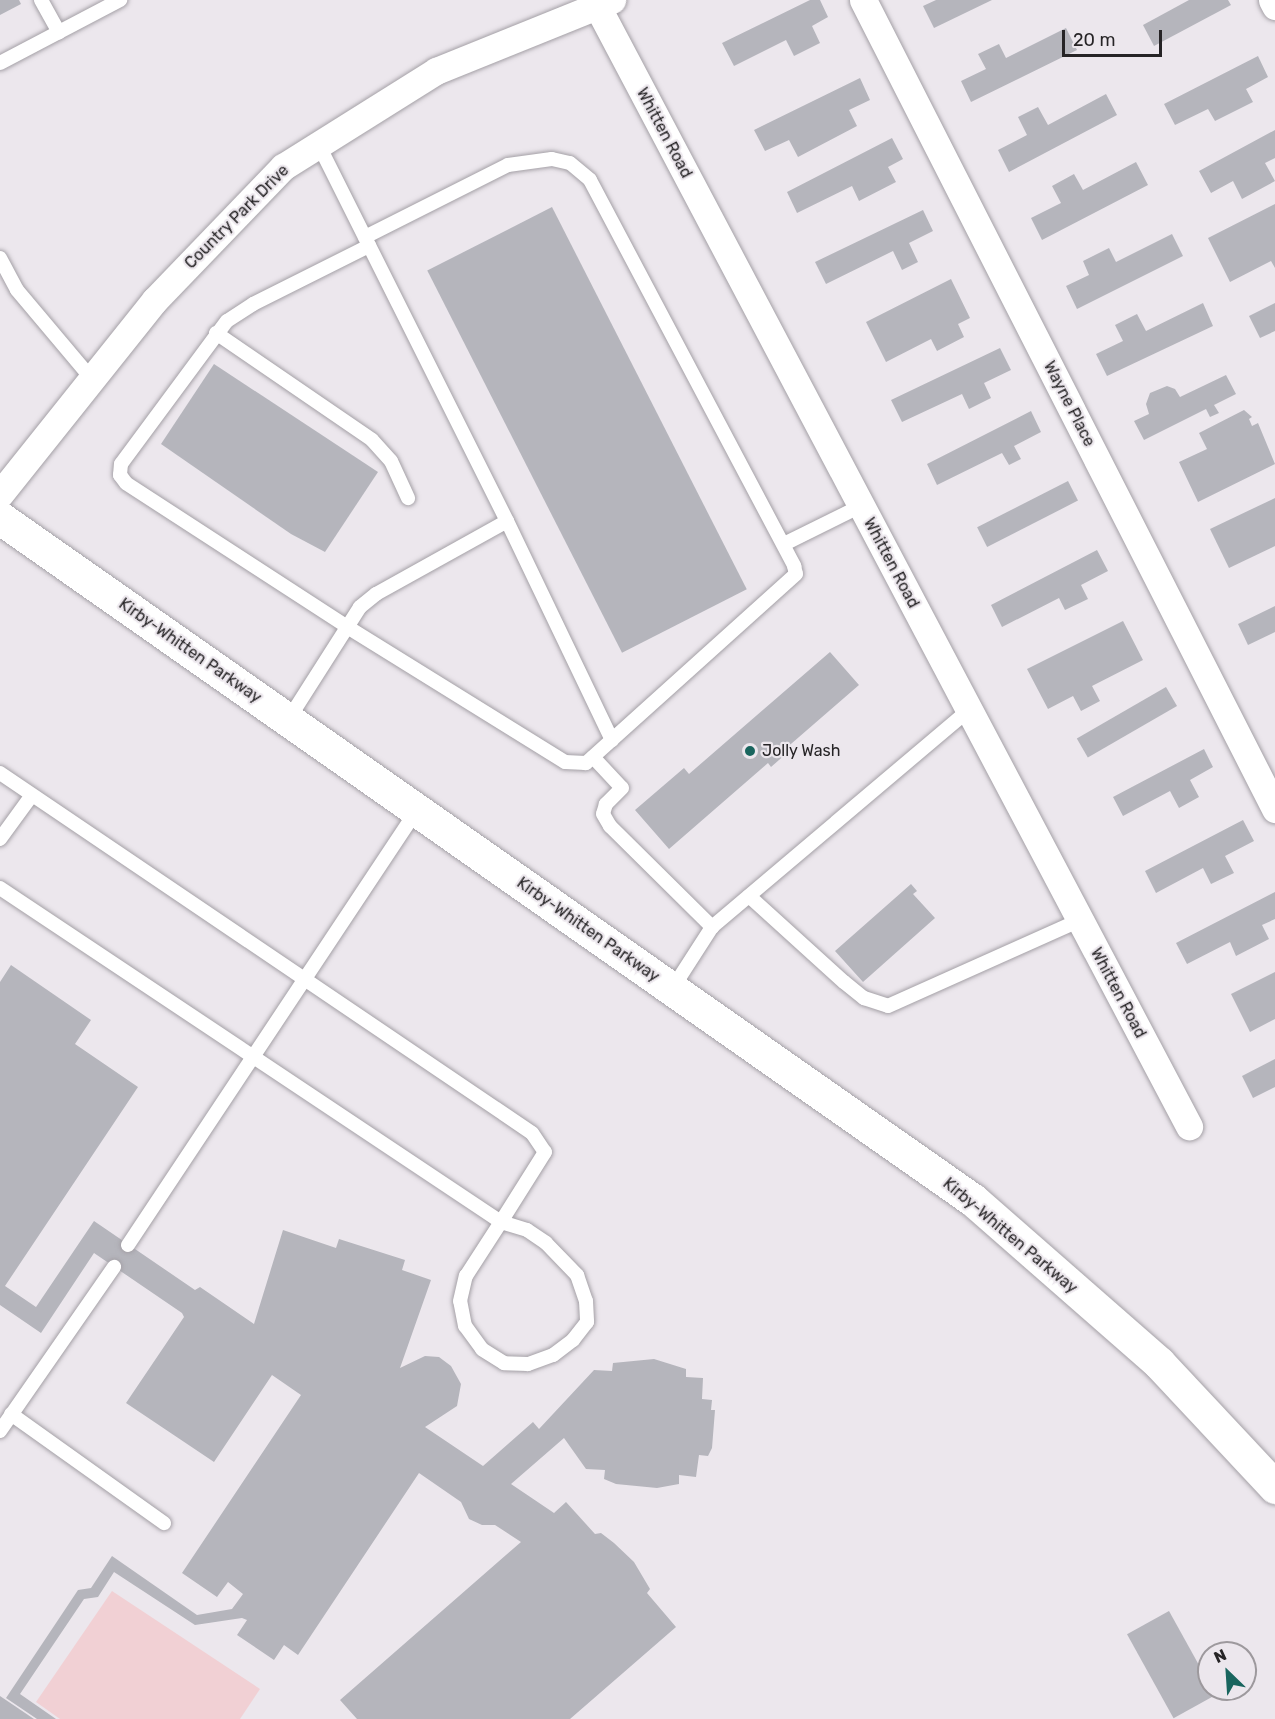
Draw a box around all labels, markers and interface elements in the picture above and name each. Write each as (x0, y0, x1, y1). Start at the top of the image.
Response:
scale bar (1065, 18, 1166, 56)
text: 20 m (1073, 29, 1115, 51)
street label: Whitten Road (632, 85, 696, 181)
street label: Country Park Drive (181, 161, 293, 273)
street label: Wayne Place (1039, 358, 1099, 450)
street label: Whitten Road (859, 515, 923, 611)
street label: Kirby-Whitten Parkway (115, 595, 265, 707)
place label: Jolly Wash (762, 741, 841, 761)
marker: Jolly Wash (743, 744, 757, 758)
street label: Kirby-Whitten Parkway (513, 874, 663, 986)
street label: Whitten Road (1086, 945, 1150, 1041)
street label: Kirby-Whitten Parkway (939, 1174, 1081, 1298)
north arrow (1197, 1641, 1257, 1701)
text: N (1211, 1645, 1229, 1667)

